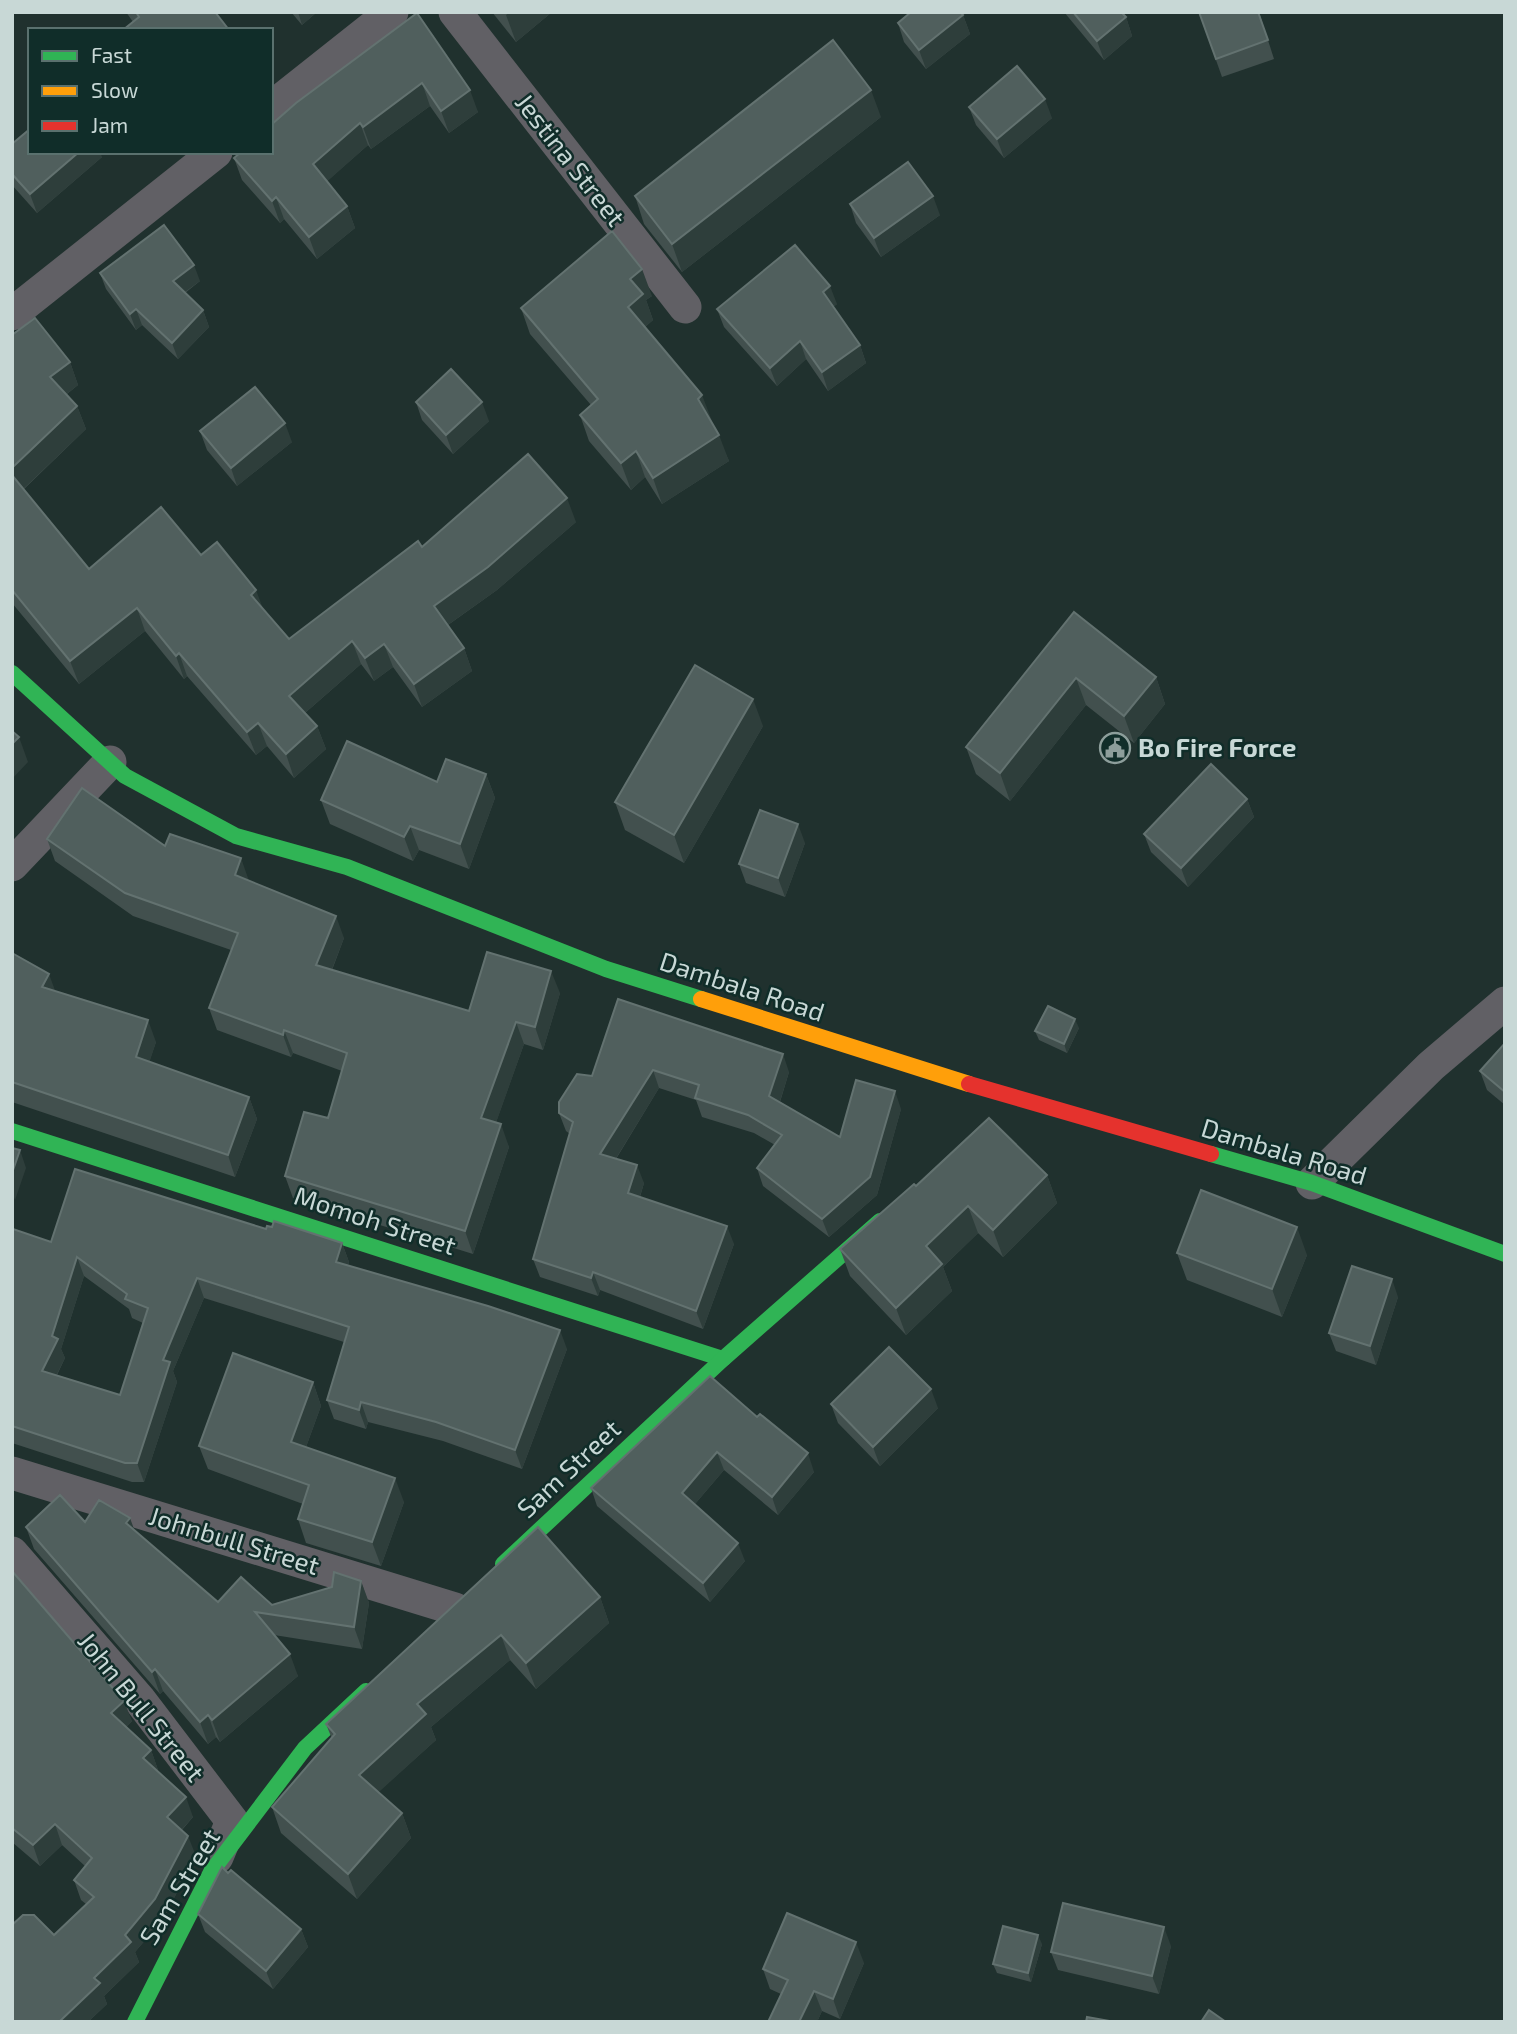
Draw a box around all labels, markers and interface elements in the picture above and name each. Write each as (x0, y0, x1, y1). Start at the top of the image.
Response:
legend (28, 28, 273, 154)
text: Fast (91, 42, 132, 67)
text: Slow (91, 77, 138, 102)
street label: Jestina Street (510, 87, 633, 232)
text: Jam (91, 112, 128, 137)
public building icon: Bo Fire Force (1098, 731, 1132, 765)
place label: Bo Fire Force (1138, 731, 1296, 762)
street label: Dambala Road (656, 944, 829, 1027)
street label: Dambala Road (1198, 1111, 1371, 1190)
street label: Momoh Street (291, 1179, 460, 1260)
street label: Sam Street (510, 1412, 626, 1523)
street label: Johnbull Street (146, 1499, 323, 1580)
street label: John Bull Street (72, 1625, 212, 1787)
street label: Sam Street (132, 1823, 225, 1950)

